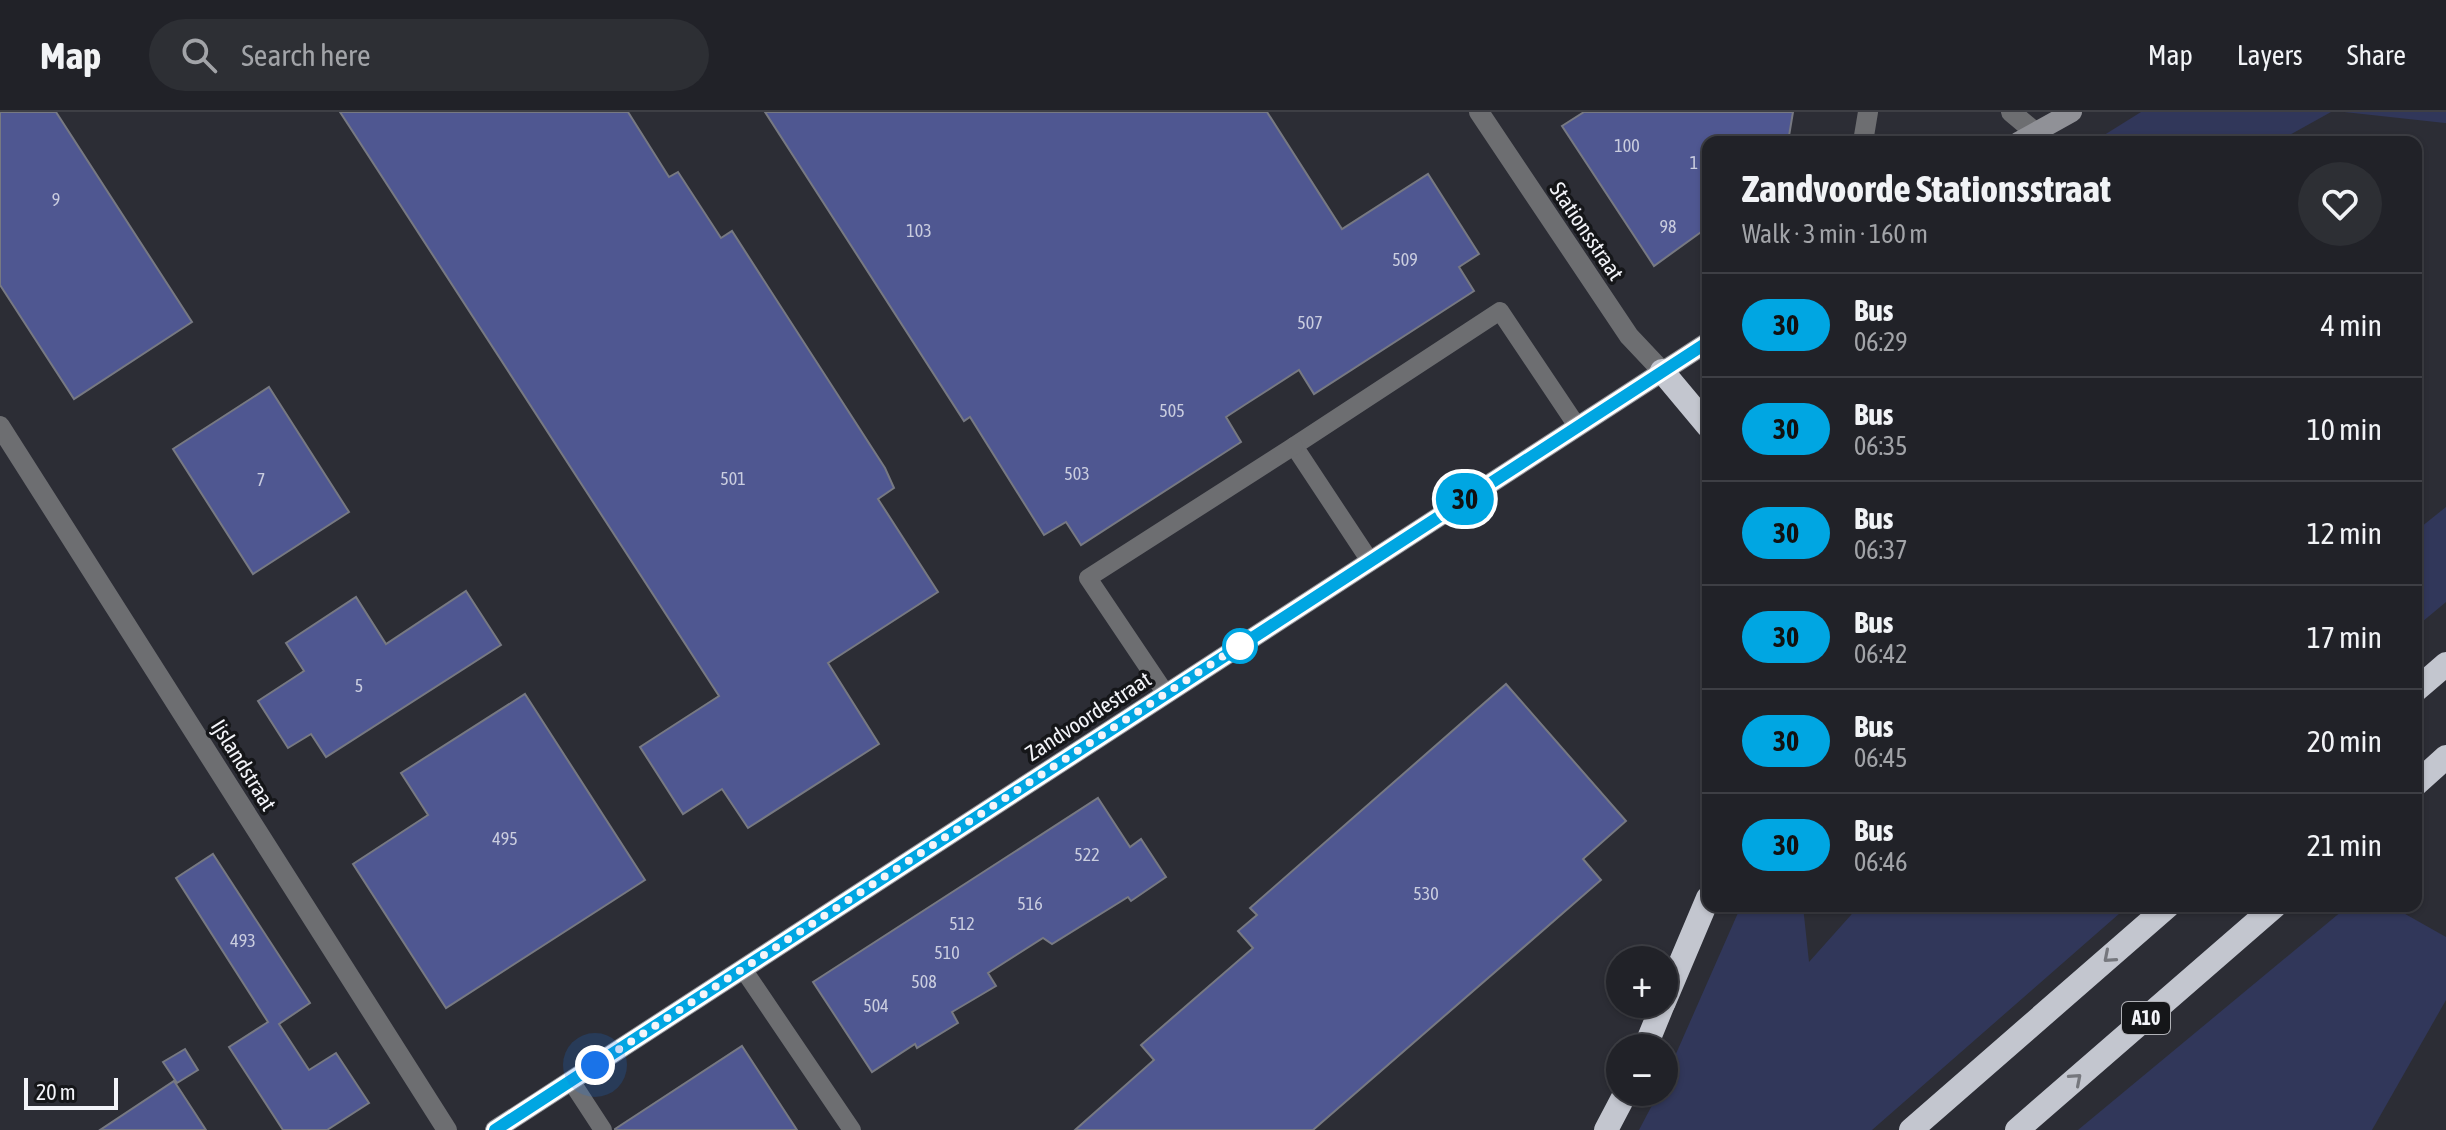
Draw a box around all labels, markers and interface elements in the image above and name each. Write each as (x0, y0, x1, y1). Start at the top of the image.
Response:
search box (149, 19, 709, 91)
icon: search (177, 33, 221, 77)
text: Map (40, 34, 101, 77)
text: Search here (241, 38, 371, 72)
text: Map (2148, 39, 2193, 71)
text: Layers (2237, 39, 2303, 71)
text: Share (2347, 39, 2406, 71)
house number: 100 (1614, 135, 1640, 156)
house number: 1 (1690, 152, 1698, 173)
button: heart (2298, 162, 2382, 246)
text: Zandvoorde Stationsstraat (1742, 167, 2111, 210)
street label: Stationsstraat (1545, 177, 1629, 285)
house number: 9 (52, 189, 60, 210)
house number: 98 (1660, 216, 1676, 237)
text: Walk · 3 min · 160 m (1742, 219, 1928, 249)
house number: 103 (906, 220, 932, 241)
house number: 509 (1392, 249, 1418, 270)
text: Bus (1854, 293, 1893, 327)
text: 4 min (2321, 308, 2382, 342)
text: 30 (1773, 309, 1799, 341)
house number: 507 (1297, 312, 1323, 333)
text: 06:29 (1854, 327, 1908, 357)
text: Bus (1854, 397, 1893, 431)
house number: 505 (1159, 400, 1185, 421)
text: 10 min (2307, 412, 2382, 446)
text: 30 (1773, 413, 1799, 445)
text: 06:35 (1854, 431, 1908, 461)
house number: 503 (1064, 463, 1090, 484)
house number: 501 (720, 468, 746, 489)
house number: 7 (257, 469, 265, 490)
line badge: 30 (1429, 473, 1501, 525)
text: 30 (1452, 483, 1478, 515)
text: Bus (1854, 501, 1893, 535)
text: 12 min (2307, 516, 2382, 550)
text: 30 (1773, 517, 1799, 549)
text: 06:37 (1854, 535, 1908, 565)
text: Bus (1854, 605, 1893, 639)
text: 17 min (2307, 620, 2382, 654)
text: 30 (1773, 621, 1799, 653)
unlabelled marker (1223, 629, 1257, 663)
text: 06:42 (1854, 639, 1908, 669)
street label: Zandvoordestraat (1020, 666, 1156, 766)
house number: 5 (355, 675, 363, 696)
text: Bus (1854, 709, 1893, 743)
street label: Ijslandstraat (206, 715, 282, 815)
text: 20 min (2307, 724, 2382, 758)
text: 30 (1773, 725, 1799, 757)
text: 06:45 (1854, 743, 1908, 773)
text: Bus (1854, 813, 1893, 847)
house number: 495 (492, 828, 518, 849)
text: 21 min (2307, 828, 2382, 862)
text: 30 (1773, 829, 1799, 861)
house number: 522 (1074, 844, 1100, 865)
text: 06:46 (1854, 847, 1908, 877)
house number: 530 (1413, 883, 1439, 904)
house number: 516 (1017, 893, 1043, 914)
house number: 512 (949, 913, 975, 934)
house number: 493 (230, 930, 256, 951)
house number: 510 (934, 942, 960, 963)
map controls (1606, 946, 1678, 1106)
button: + (1606, 946, 1678, 1018)
one-way arrow (2104, 947, 2119, 962)
house number: 508 (911, 971, 937, 992)
house number: 504 (863, 995, 889, 1016)
road number: A10 (2122, 1002, 2170, 1034)
button: − (1606, 1034, 1678, 1106)
your location (575, 1045, 615, 1085)
scale bar (24, 1074, 118, 1110)
one-way arrow (2067, 1074, 2082, 1089)
text: 20 m (36, 1079, 76, 1105)

